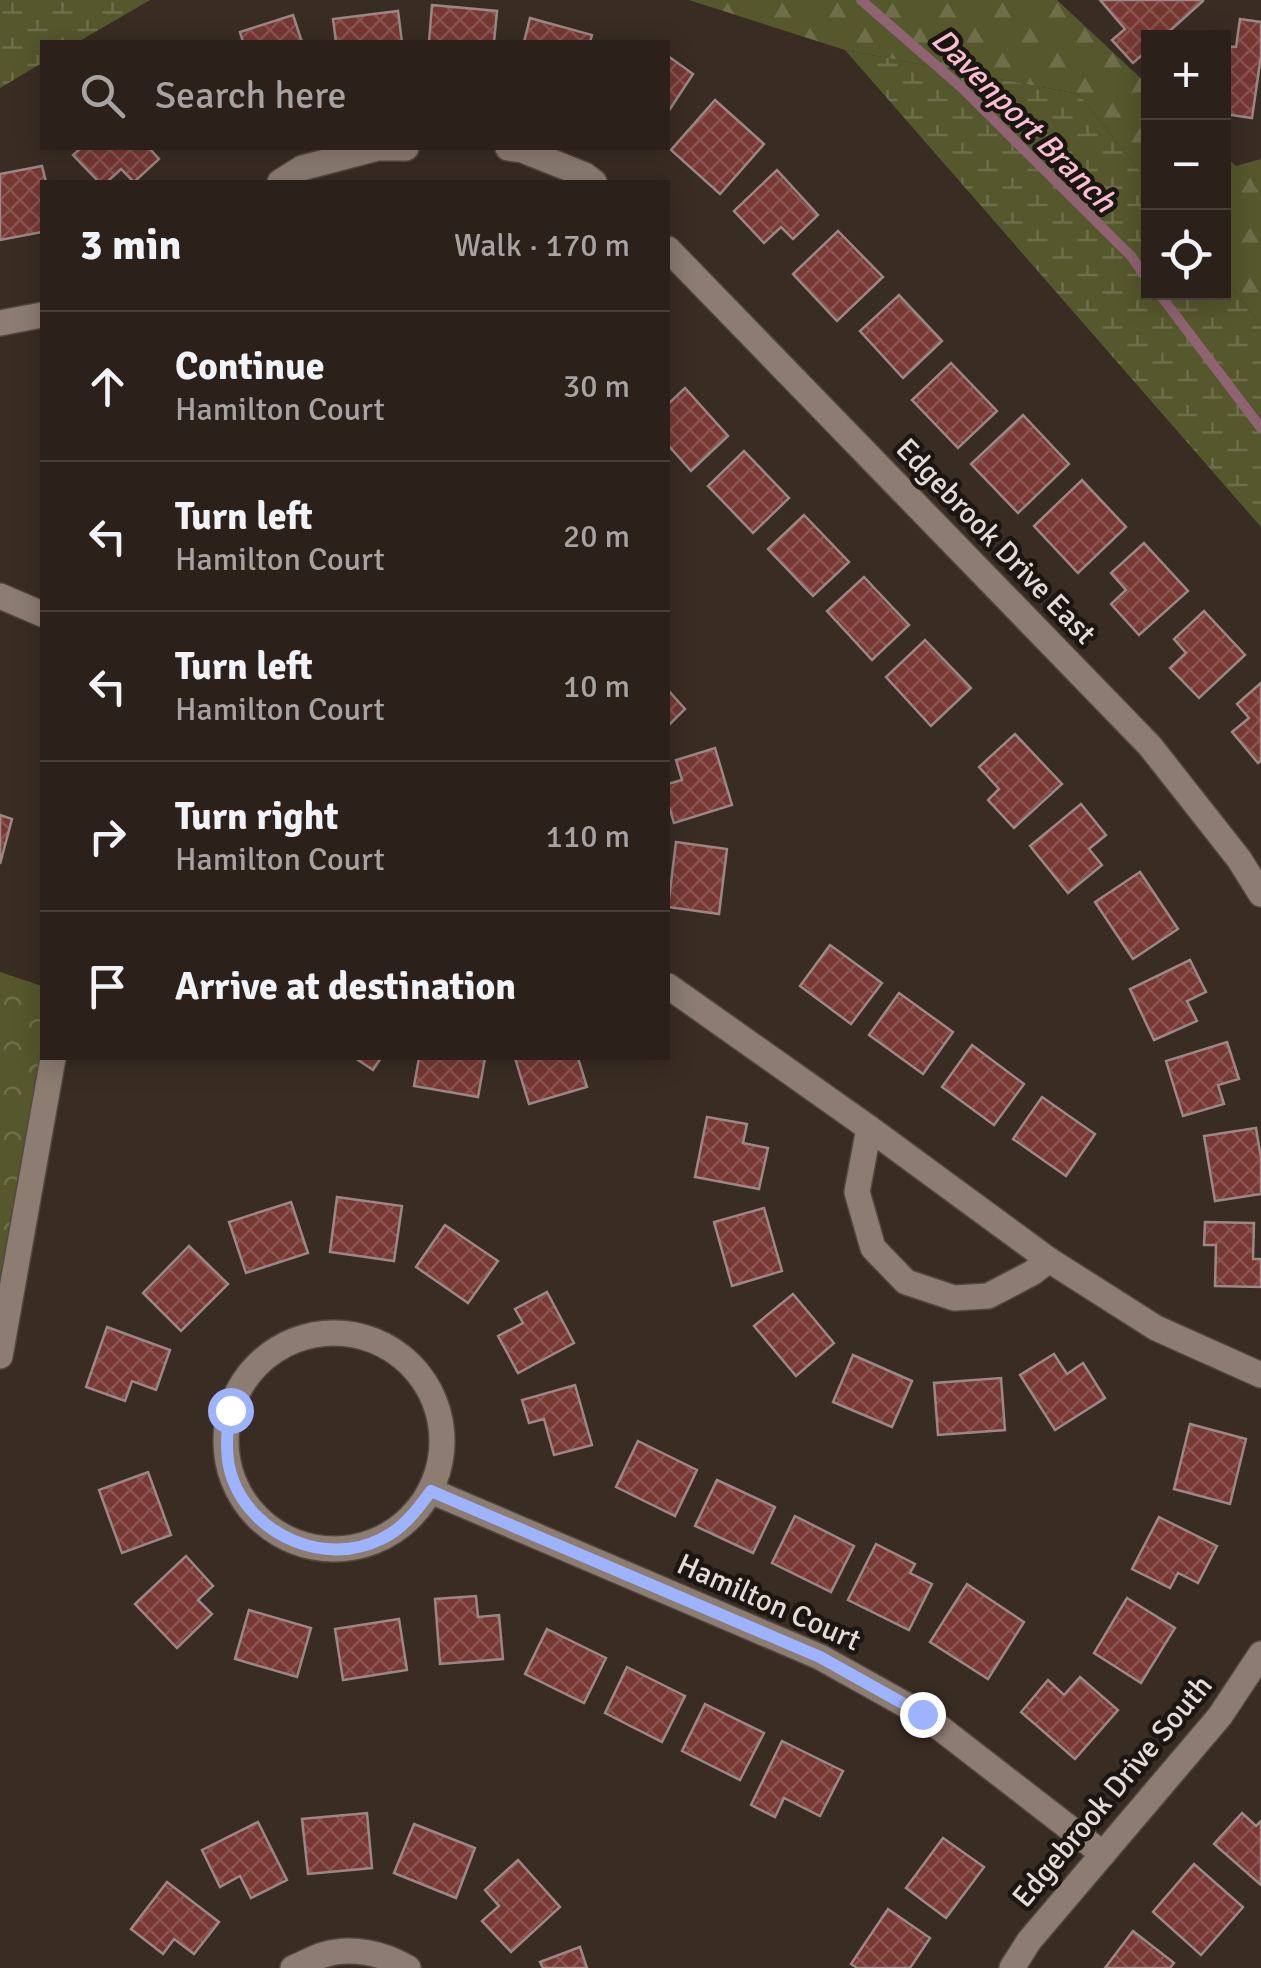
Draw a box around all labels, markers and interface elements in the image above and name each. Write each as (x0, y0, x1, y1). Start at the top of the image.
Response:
water label: Davenport Branch (923, 20, 1125, 222)
map controls (1141, 30, 1231, 300)
button: + (1141, 30, 1231, 120)
search box (40, 40, 670, 150)
icon: search (75, 68, 130, 123)
text: Search here (155, 72, 347, 119)
button: − (1141, 120, 1231, 210)
button: locate (1141, 210, 1231, 300)
text: 3 min (80, 220, 181, 271)
text: Walk · 170 m (454, 226, 630, 265)
text: Continue (175, 343, 325, 390)
icon: ahead (80, 359, 135, 414)
text: 30 m (563, 367, 630, 406)
text: Hamilton Court (175, 390, 385, 429)
street label: Edgebrook Drive East (888, 431, 1103, 652)
text: Turn left (175, 493, 313, 540)
icon: left (80, 509, 135, 564)
text: 20 m (563, 517, 630, 556)
text: Hamilton Court (175, 540, 385, 579)
text: Turn left (175, 643, 313, 690)
icon: left (80, 659, 135, 714)
text: 10 m (563, 667, 630, 706)
text: Hamilton Court (175, 690, 385, 729)
text: Turn right (175, 793, 339, 840)
icon: right (80, 809, 135, 864)
text: 110 m (546, 817, 630, 856)
text: Hamilton Court (175, 840, 385, 879)
icon: arrive (80, 959, 135, 1014)
text: Arrive at destination (175, 963, 516, 1010)
route start (208, 1388, 254, 1434)
street label: Hamilton Court (671, 1546, 866, 1659)
street label: Edgebrook Drive South (1004, 1668, 1220, 1915)
route end (900, 1692, 946, 1738)

